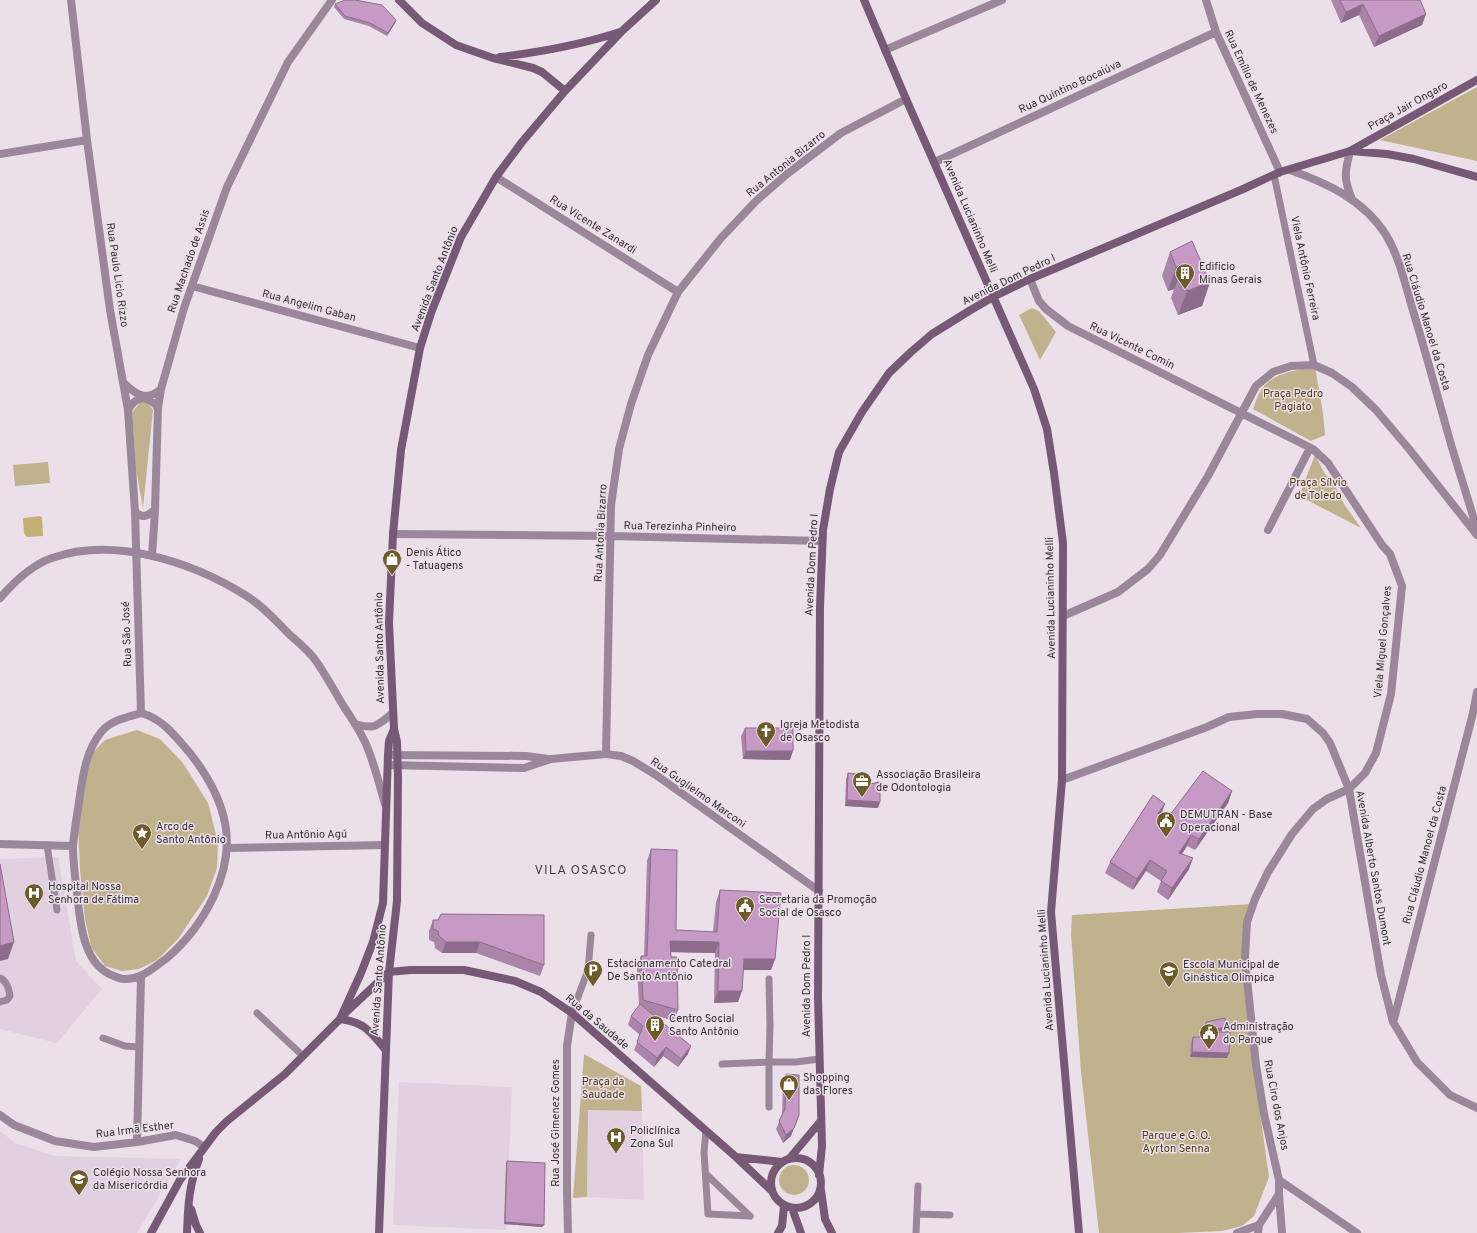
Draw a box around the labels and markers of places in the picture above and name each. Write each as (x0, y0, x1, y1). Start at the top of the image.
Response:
place label: Edificio Minas Gerais (1199, 260, 1262, 287)
building icon: Edificio Minas Gerais (1174, 262, 1196, 290)
place label: Denis Ático - Tatuagens (406, 545, 463, 573)
shop icon: Denis Ático - Tatuagens (381, 548, 403, 576)
place label: Igreja Metodista de Osasco (780, 718, 860, 745)
church icon: Igreja Metodista de Osasco (755, 720, 777, 748)
place label: Associação Brasileira de Odontologia (876, 768, 981, 795)
office icon: Associação Brasileira de Odontologia (851, 770, 873, 798)
place label: DEMUTRAN - Base Operacional (1180, 808, 1273, 835)
public building icon: DEMUTRAN - Base Operacional (1155, 810, 1177, 838)
place label: Arco de Santo Antônio (156, 820, 226, 847)
place icon: Arco de Santo Antônio (131, 822, 153, 850)
place label: Hospital Nossa Senhora de Fátima (48, 880, 139, 907)
hospital icon: Hospital Nossa Senhora de Fátima (23, 882, 45, 910)
place label: Secretaria da Promoção Social de Osasco (759, 893, 877, 920)
public building icon: Secretaria da Promoção Social de Osasco (734, 895, 756, 923)
place label: Estacionamento Catedral De Santo Antônio (607, 957, 731, 984)
place label: Escola Municipal de Ginástica Olimpica (1183, 958, 1280, 985)
parking icon: Estacionamento Catedral De Santo Antônio (582, 959, 604, 987)
school or university icon: Escola Municipal de Ginástica Olimpica (1158, 960, 1180, 988)
place label: Centro Social Santo Antônio (669, 1012, 739, 1039)
building icon: Centro Social Santo Antônio (644, 1014, 666, 1042)
place label: Administração do Parque (1223, 1020, 1294, 1047)
public building icon: Administração do Parque (1198, 1022, 1220, 1050)
place label: Shopping das Flores (803, 1071, 853, 1098)
shop icon: Shopping das Flores (778, 1073, 800, 1101)
place label: Policlínica Zona Sul (630, 1124, 680, 1151)
hospital icon: Policlínica Zona Sul (605, 1126, 627, 1154)
place label: Colégio Nossa Senhora da Misericórdia (93, 1166, 206, 1193)
school or university icon: Colégio Nossa Senhora da Misericórdia (68, 1168, 90, 1196)

